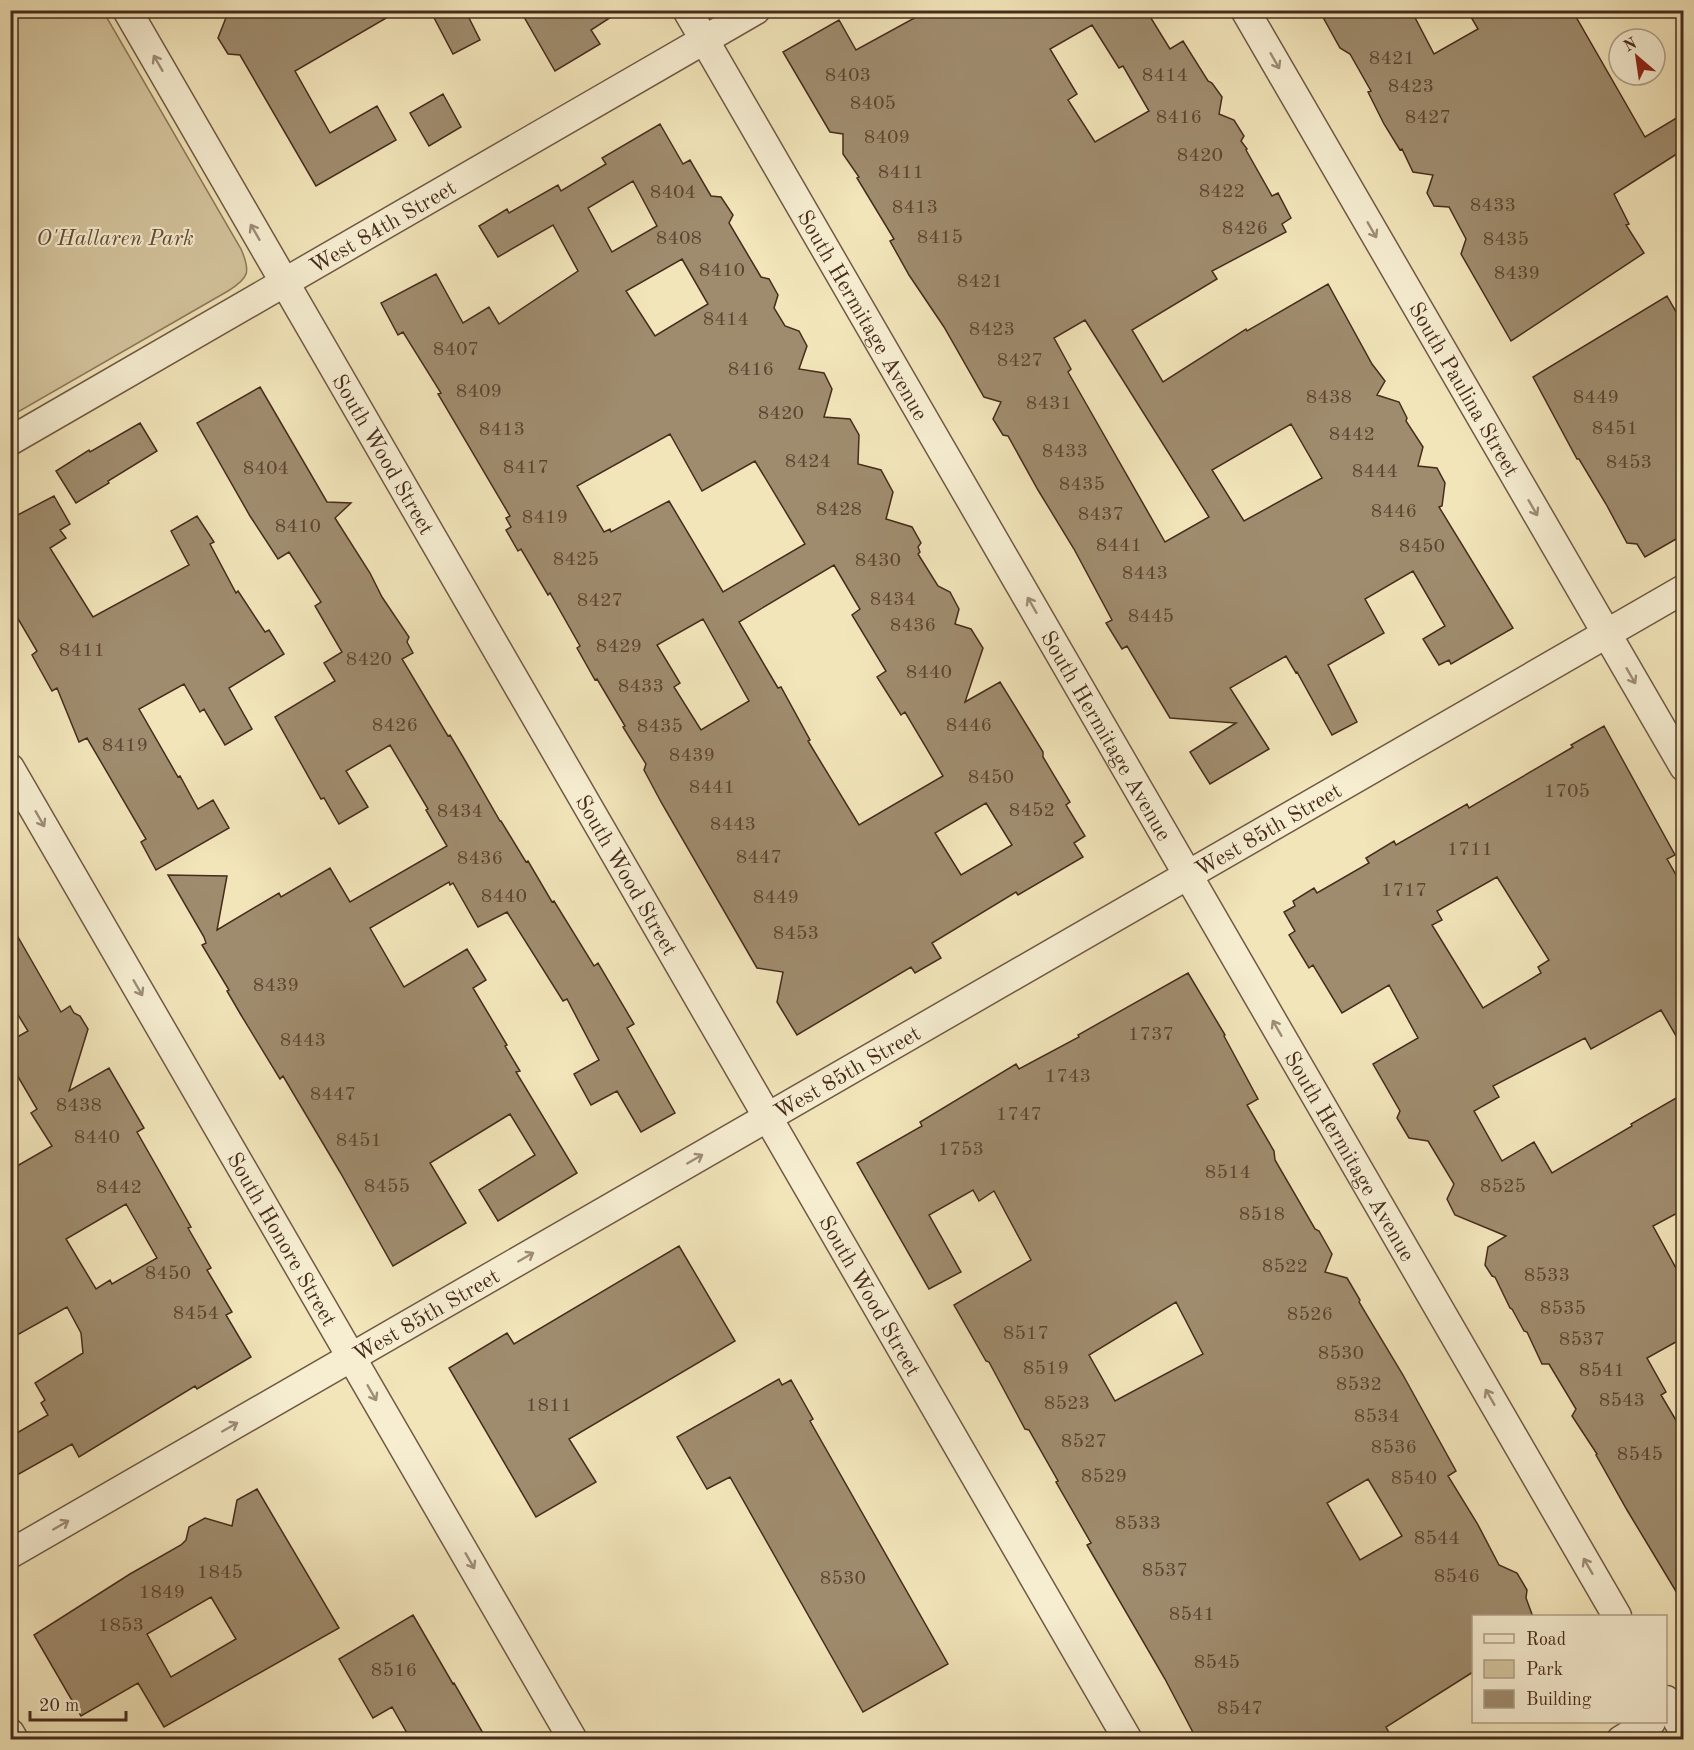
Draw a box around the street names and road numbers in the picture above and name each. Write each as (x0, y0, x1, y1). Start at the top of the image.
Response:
street label: West 84th Street (307, 177, 460, 278)
street label: South Hermitage Avenue (792, 207, 931, 424)
street label: South Paulina Street (1404, 299, 1522, 481)
street label: South Wood Street (327, 371, 437, 539)
street label: South Hermitage Avenue (1036, 627, 1175, 845)
street label: West 85th Street (1192, 780, 1346, 881)
street label: South Wood Street (571, 792, 681, 960)
street label: West 85th Street (771, 1023, 925, 1124)
street label: South Hermitage Avenue (1279, 1048, 1418, 1266)
street label: South Honore Street (222, 1149, 340, 1330)
street label: South Wood Street (814, 1212, 924, 1380)
street label: West 85th Street (350, 1265, 504, 1367)

